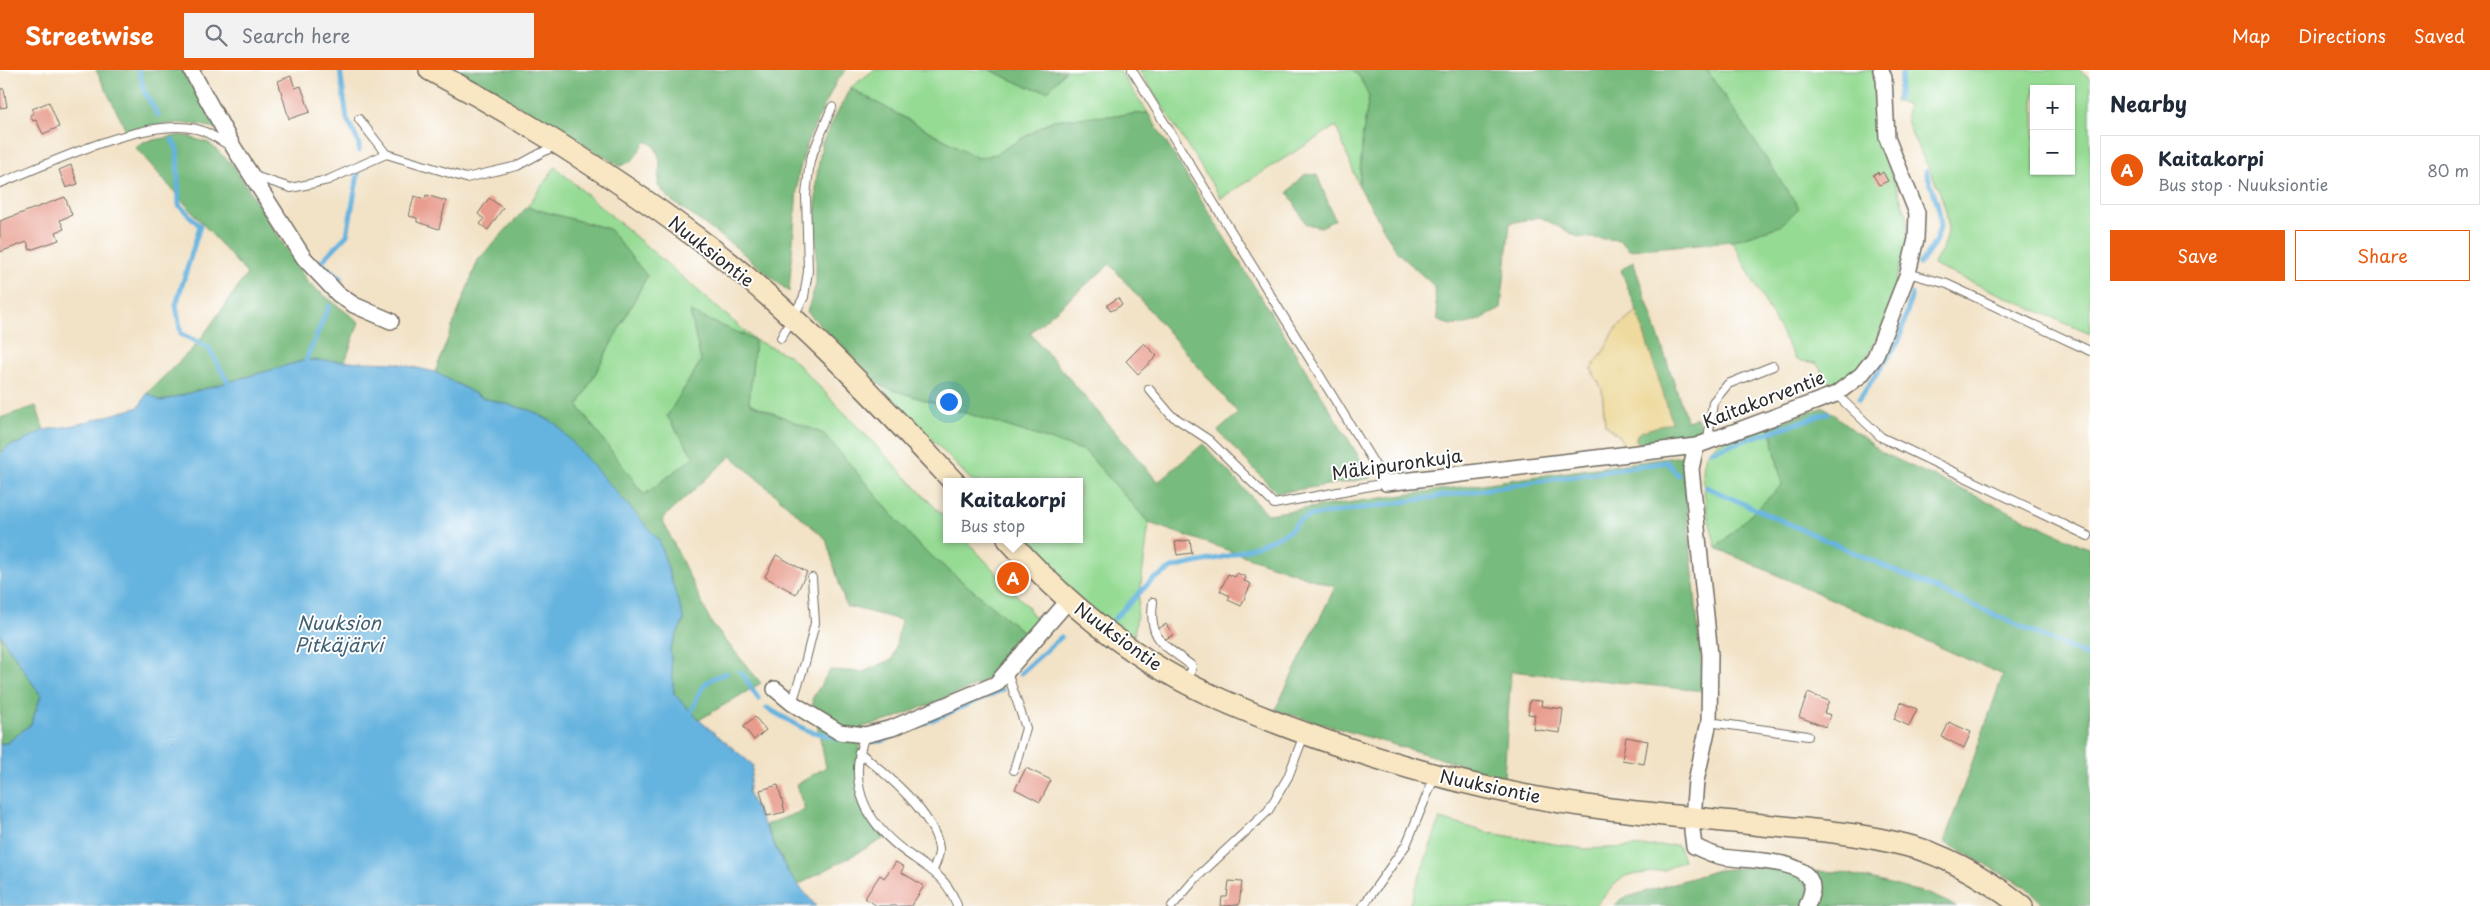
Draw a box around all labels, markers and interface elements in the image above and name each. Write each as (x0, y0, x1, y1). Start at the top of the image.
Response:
search box (184, 13, 534, 58)
text: Streetwise (25, 17, 154, 53)
icon: search (202, 21, 230, 49)
text: Search here (242, 21, 350, 49)
text: Map (2232, 22, 2270, 49)
text: Directions (2298, 22, 2386, 49)
text: Saved (2414, 22, 2465, 49)
map controls (2030, 85, 2075, 175)
button: + (2030, 85, 2075, 130)
text: Nearby (2110, 87, 2187, 119)
button: − (2030, 130, 2075, 175)
text: Kaitakorpi (2158, 144, 2264, 172)
text: A (2121, 158, 2133, 182)
text: 80 m (2427, 158, 2469, 182)
text: Bus stop · Nuuksiontie (2158, 172, 2328, 196)
street label: Nuuksiontie (663, 209, 761, 293)
button: Save (2110, 230, 2285, 281)
button: Share (2295, 230, 2470, 281)
street label: Kaitakorventie (1699, 363, 1828, 434)
your location (936, 389, 962, 415)
street label: Mäkipuronkuja (1330, 441, 1464, 486)
popup (943, 478, 1083, 543)
text: Kaitakorpi (960, 485, 1066, 513)
text: Bus stop (960, 513, 1025, 537)
pin: A (997, 559, 1029, 597)
street label: Nuuksiontie (1070, 595, 1168, 677)
water label: Nuuksion Pitkäjärvi (295, 608, 386, 658)
street label: Nuuksiontie (1437, 762, 1543, 809)

